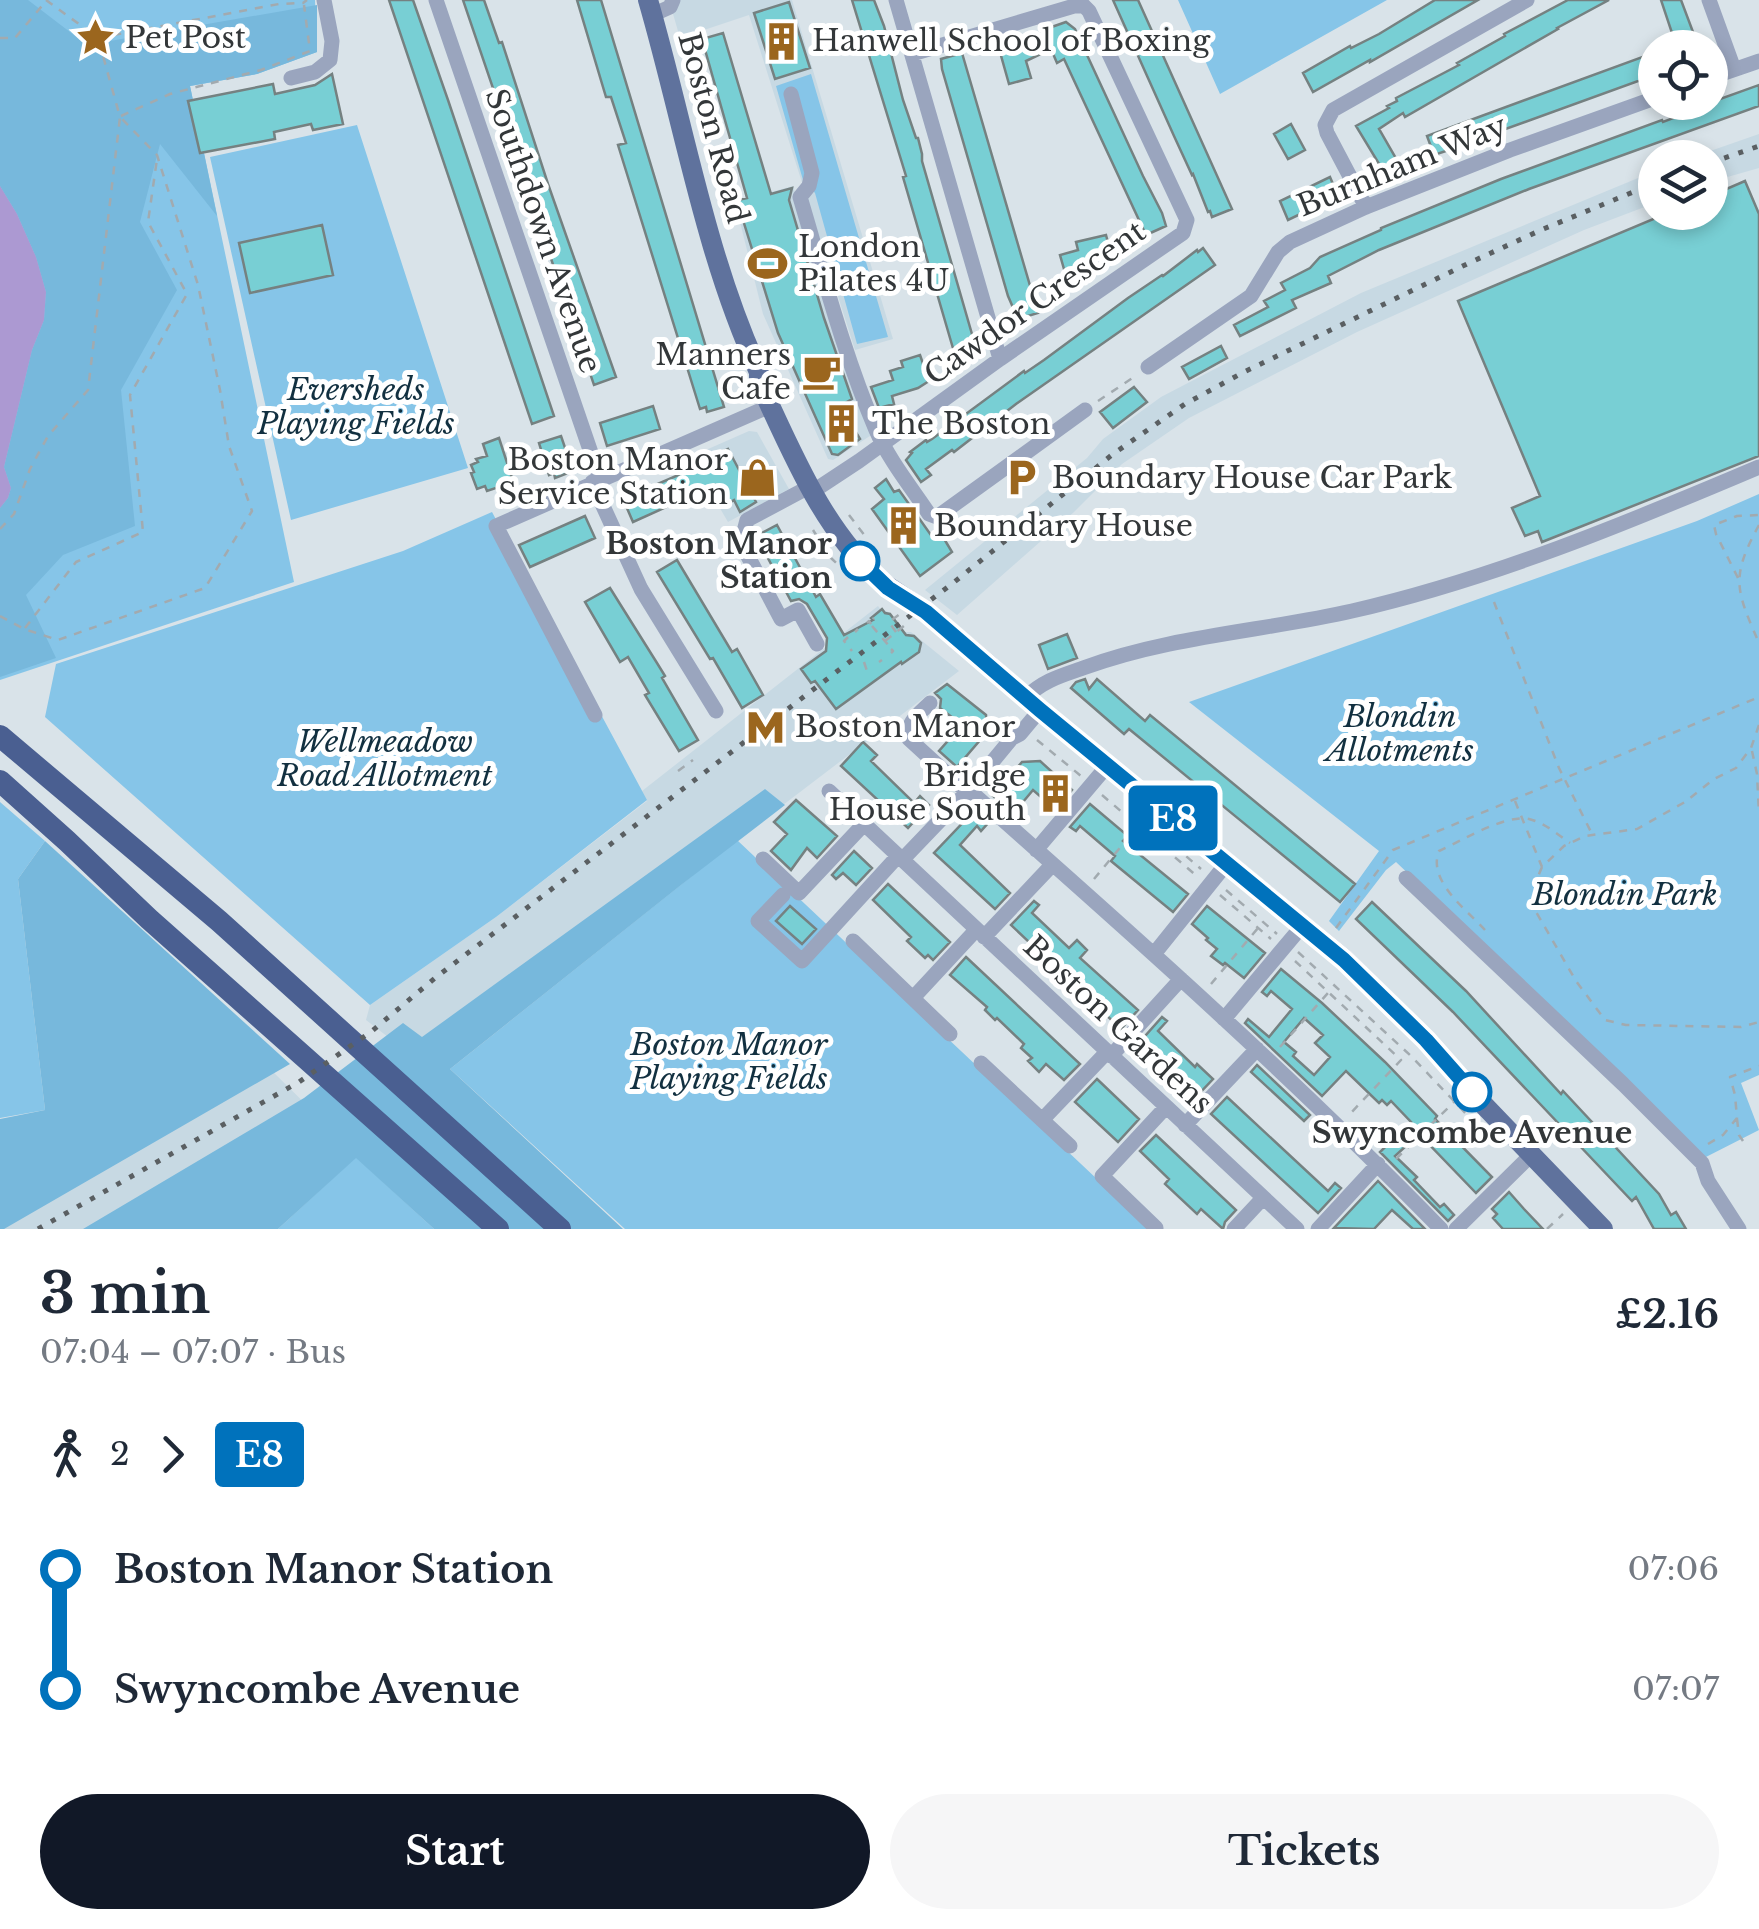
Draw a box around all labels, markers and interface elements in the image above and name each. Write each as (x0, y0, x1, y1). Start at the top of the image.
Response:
place icon: Pet Post (74, 17, 116, 59)
place label: Pet Post (125, 19, 247, 56)
building icon: Hanwell School of Boxing (761, 20, 803, 62)
place label: Hanwell School of Boxing (812, 22, 1211, 59)
street label: Boston Road (670, 28, 757, 227)
map controls (1638, 30, 1728, 230)
button: locate (1638, 30, 1728, 120)
street label: Southdown Avenue (477, 84, 610, 378)
street label: Burnham Way (1292, 107, 1512, 224)
button: layers (1638, 140, 1728, 230)
street label: Cawdor Crescent (917, 212, 1153, 393)
place label: London Pilates 4U (798, 228, 949, 299)
sports icon: London Pilates 4U (747, 243, 789, 285)
place label: Manners Cafe (655, 336, 791, 407)
cafe icon: Manners Cafe (800, 351, 842, 393)
park label: Eversheds Playing Fields (256, 371, 455, 442)
building icon: The Boston (821, 403, 863, 445)
place label: The Boston (872, 405, 1050, 442)
place label: Boston Manor Service Station (498, 441, 729, 512)
shop icon: Boston Manor Service Station (737, 456, 779, 498)
parking icon: Boundary House Car Park (1001, 457, 1043, 499)
place label: Boundary House Car Park (1052, 459, 1453, 496)
building icon: Boundary House (883, 505, 925, 547)
place label: Boundary House (934, 507, 1193, 544)
place label: Boston Manor Station (605, 525, 832, 596)
marker: Boston Manor Station (841, 542, 879, 580)
park label: Blondin Allotments (1322, 698, 1474, 769)
metro station icon: Boston Manor (744, 706, 786, 748)
place label: Boston Manor (795, 708, 1016, 745)
park label: Wellmeadow Road Allotment (276, 723, 493, 794)
place label: Bridge House South (829, 757, 1026, 828)
building icon: Bridge House South (1035, 772, 1077, 814)
line badge: E8 (1128, 786, 1218, 850)
text: E8 (1149, 797, 1197, 840)
park label: Blondin Park (1531, 876, 1718, 913)
street label: Boston Gardens (1016, 928, 1221, 1122)
park label: Boston Manor Playing Fields (629, 1026, 829, 1097)
marker: Swyncombe Avenue (1453, 1073, 1491, 1111)
place label: Swyncombe Avenue (1312, 1114, 1632, 1151)
text: 3 min (40, 1260, 210, 1328)
text: £2.16 (1615, 1291, 1719, 1338)
text: 07:04 – 07:07 · Bus (40, 1332, 346, 1372)
icon: walk (40, 1427, 95, 1482)
icon: forward (145, 1427, 200, 1482)
text: E8 (235, 1433, 284, 1476)
text: 2 (110, 1434, 130, 1474)
text: Boston Manor Station (114, 1546, 553, 1593)
text: 07:06 (1628, 1549, 1719, 1589)
text: Swyncombe Avenue (114, 1666, 520, 1713)
text: 07:07 (1632, 1669, 1719, 1709)
button: Start (40, 1794, 870, 1909)
button: Tickets (890, 1794, 1719, 1909)

